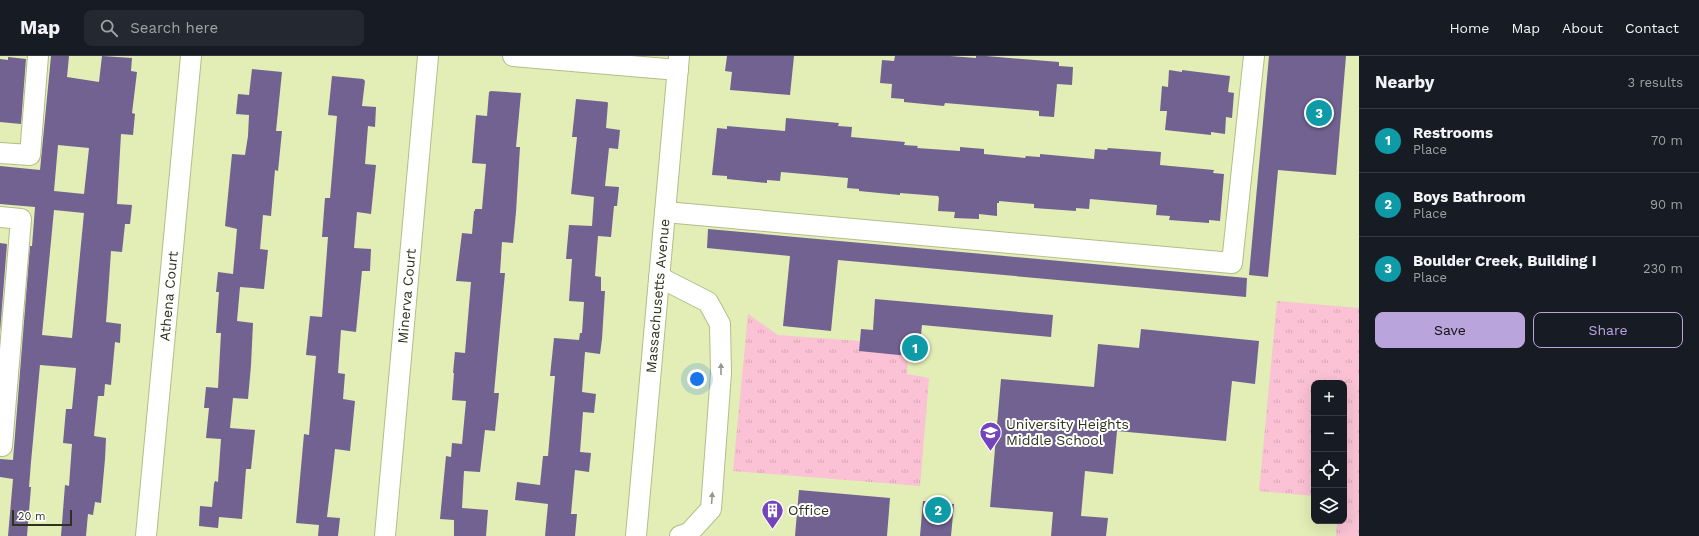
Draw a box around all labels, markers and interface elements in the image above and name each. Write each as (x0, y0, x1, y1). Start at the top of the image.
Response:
search box (84, 10, 364, 46)
text: Map (20, 16, 60, 39)
icon: search (98, 17, 120, 39)
text: Search here (130, 19, 218, 37)
text: Home (1449, 20, 1489, 36)
text: Map (1511, 20, 1540, 36)
text: About (1562, 20, 1603, 36)
text: Contact (1625, 20, 1679, 36)
text: Nearby (1375, 72, 1434, 92)
text: 3 results (1628, 75, 1683, 90)
pin: 3 (1306, 98, 1332, 128)
text: Restrooms (1413, 124, 1493, 142)
text: 1 (1385, 133, 1391, 148)
text: 70 m (1651, 133, 1683, 148)
text: Place (1413, 142, 1447, 157)
text: Boys Bathroom (1413, 188, 1526, 206)
text: 2 (1384, 197, 1392, 212)
text: 90 m (1650, 197, 1683, 212)
text: Place (1413, 206, 1447, 221)
street label: Massachusetts Avenue (643, 218, 672, 374)
street label: Minerva Court (394, 248, 419, 344)
street label: Athena Court (156, 250, 181, 342)
text: Boulder Creek, Building I (1413, 252, 1596, 270)
text: 3 (1384, 261, 1392, 276)
text: 230 m (1643, 261, 1683, 276)
text: Place (1413, 270, 1447, 285)
button: Save (1375, 312, 1525, 348)
button: Share (1533, 312, 1683, 348)
pin: 1 (902, 333, 928, 363)
one-way arrow (717, 363, 724, 375)
your location (687, 369, 707, 389)
map controls (1311, 380, 1347, 524)
button: + (1311, 380, 1347, 416)
place label: University Heights Middle School (1006, 416, 1129, 448)
button: − (1311, 416, 1347, 452)
school or university icon: University Heights Middle School (978, 419, 1004, 452)
button: locate (1311, 452, 1347, 488)
button: layers (1311, 488, 1347, 524)
one-way arrow (709, 492, 716, 504)
pin: 2 (925, 495, 951, 525)
building icon: Office (760, 497, 786, 530)
place label: Office (788, 502, 829, 518)
scale bar (12, 508, 72, 527)
text: 20 m (18, 510, 46, 523)

